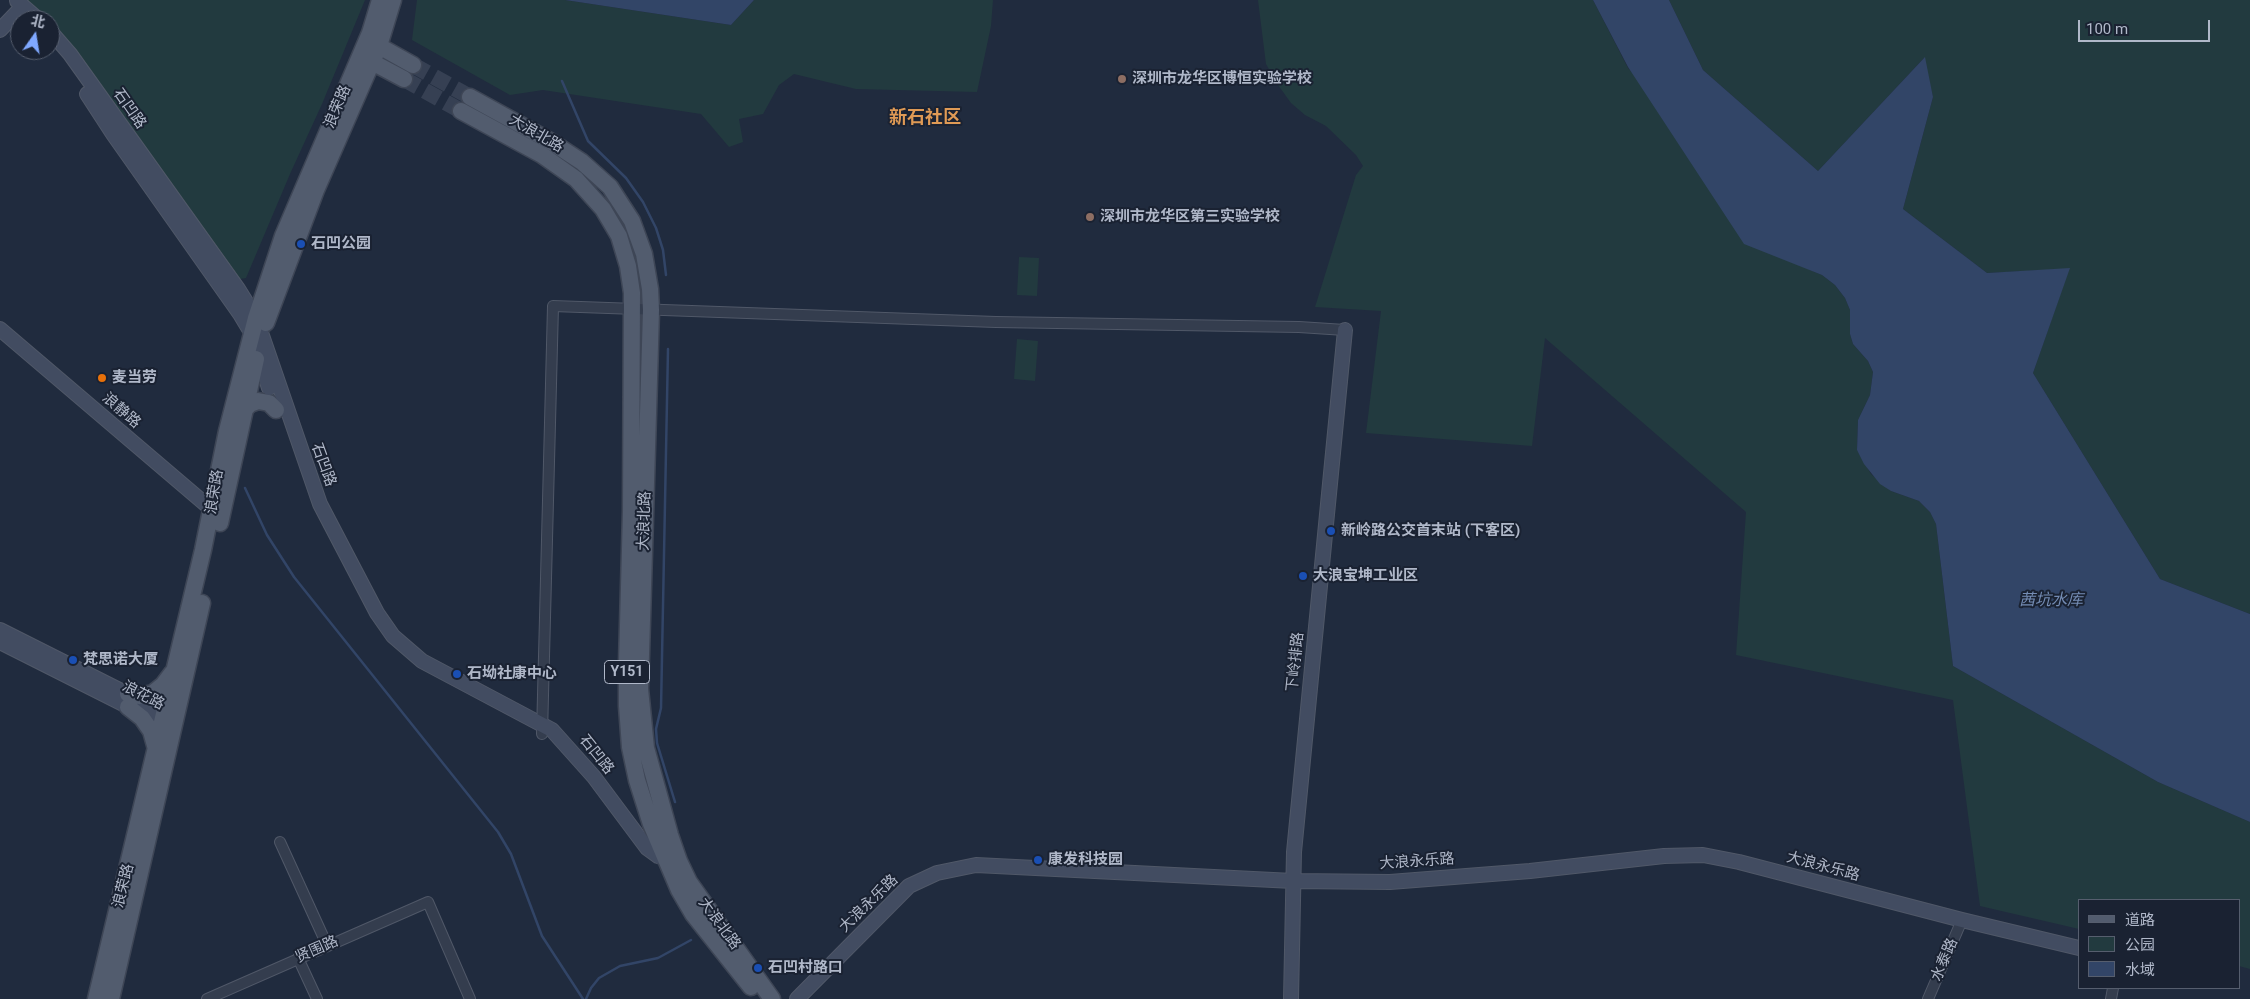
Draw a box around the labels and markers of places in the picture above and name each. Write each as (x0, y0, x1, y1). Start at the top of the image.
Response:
place label: 深圳市龙华区博恒实验学校 (1132, 70, 1312, 88)
marker: 深圳市龙华区博恒实验学校 (1116, 73, 1128, 85)
place label: 深圳市龙华区第三实验学校 (1100, 208, 1280, 226)
marker: 深圳市龙华区第三实验学校 (1084, 211, 1096, 223)
place label: 石凹公园 (311, 235, 371, 253)
marker: 石凹公园 (295, 238, 307, 250)
place label: 麦当劳 (112, 369, 157, 387)
marker: 麦当劳 (96, 372, 108, 384)
place label: 新岭路公交首末站 (下客区) (1341, 522, 1520, 540)
marker: 新岭路公交首末站 (下客区) (1325, 525, 1337, 537)
place label: 大浪宝坤工业区 (1313, 567, 1418, 585)
marker: 大浪宝坤工业区 (1297, 570, 1309, 582)
place label: 梵思诺大厦 (83, 651, 158, 669)
marker: 梵思诺大厦 (67, 654, 79, 666)
place label: 石坳社康中心 (467, 665, 557, 683)
marker: 石坳社康中心 (451, 668, 463, 680)
place label: 康发科技园 (1048, 851, 1123, 869)
marker: 康发科技园 (1032, 854, 1044, 866)
place label: 石凹村路口 (768, 959, 843, 977)
marker: 石凹村路口 (752, 962, 764, 974)

